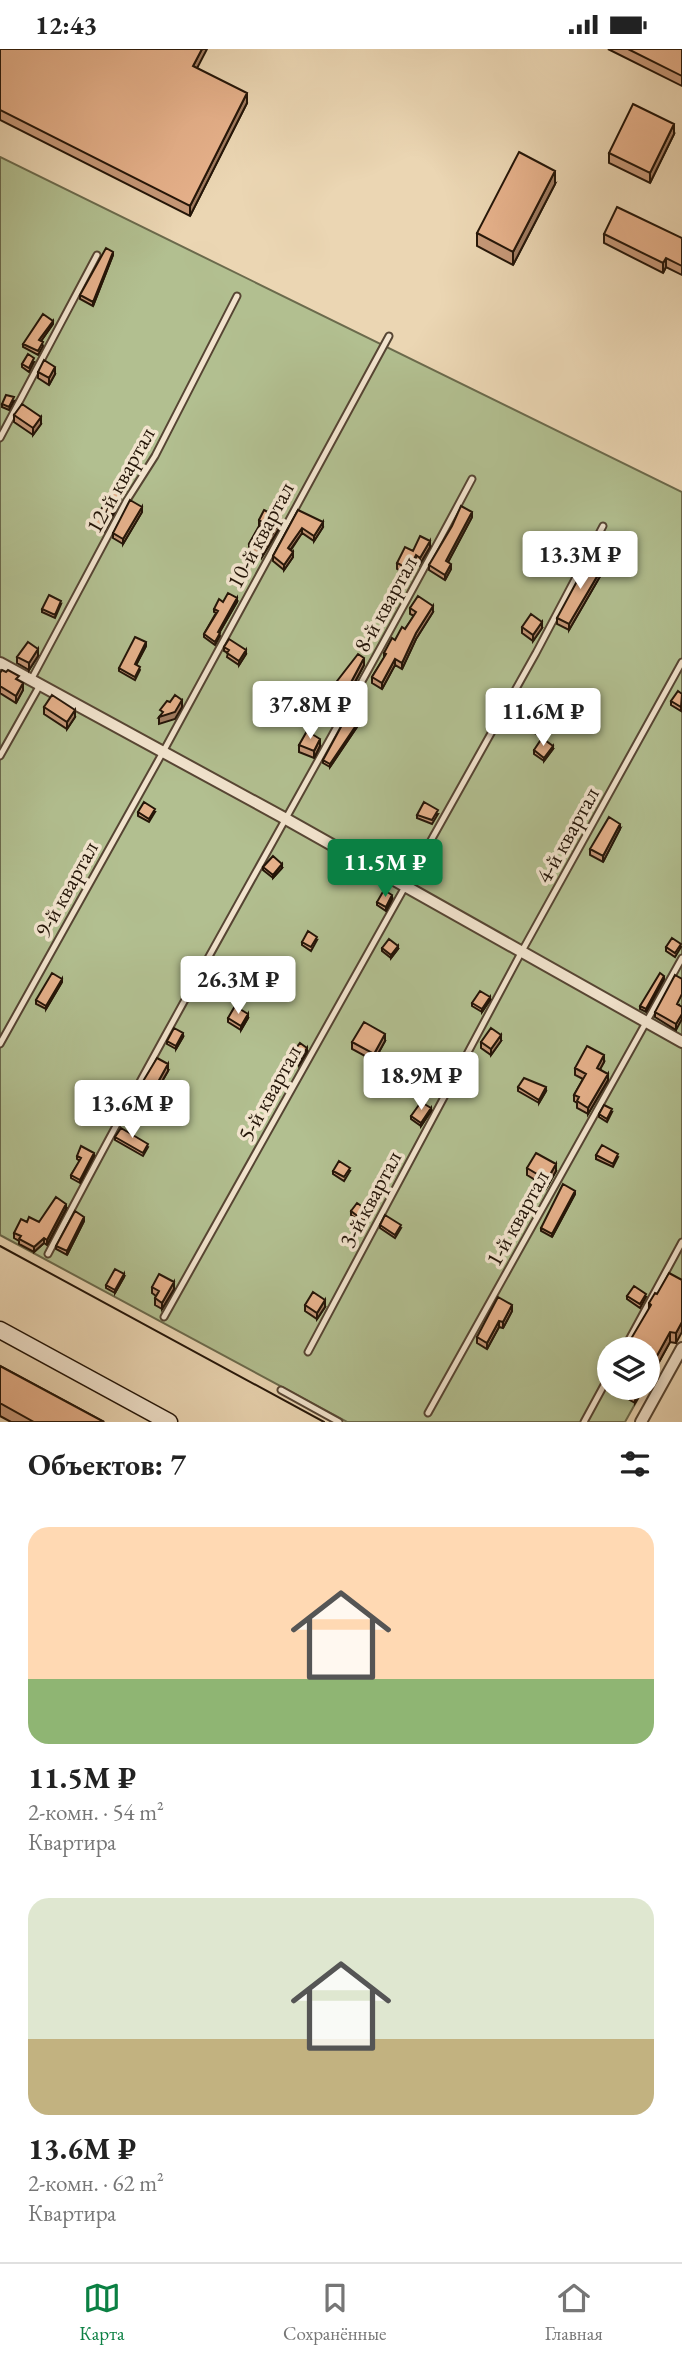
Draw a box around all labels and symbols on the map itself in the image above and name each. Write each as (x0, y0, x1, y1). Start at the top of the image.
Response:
street label: 12-й квартал (79, 422, 161, 538)
street label: 10-й квартал (219, 476, 301, 594)
pin: 13.3M ₽ (515, 531, 645, 591)
street label: 8-й квартал (346, 551, 424, 657)
pin: 37.8M ₽ (245, 681, 375, 741)
pin: 11.6M ₽ (478, 689, 608, 748)
street label: 4-й квартал (528, 782, 606, 888)
street label: 9-й квартал (27, 836, 105, 942)
pin: 11.5M ₽ (320, 839, 450, 899)
pin: 26.3M ₽ (173, 957, 303, 1016)
street label: 5-й квартал (230, 1040, 308, 1146)
pin: 18.9M ₽ (356, 1053, 486, 1112)
pin: 13.6M ₽ (67, 1081, 197, 1140)
street label: 3-й квартал (332, 1145, 408, 1253)
street label: 1-й квартал (478, 1165, 556, 1271)

